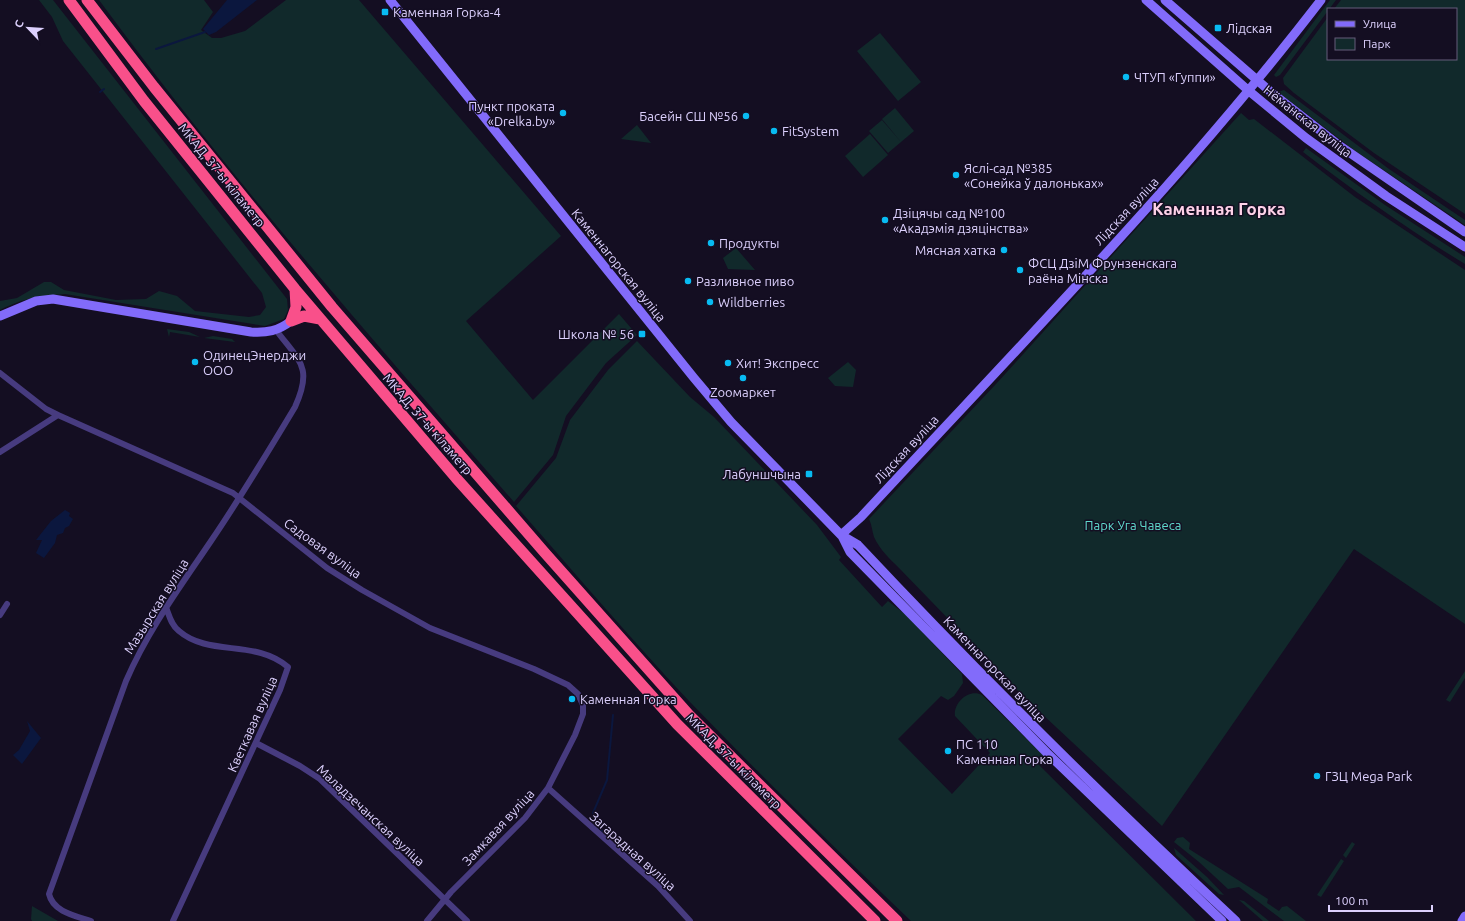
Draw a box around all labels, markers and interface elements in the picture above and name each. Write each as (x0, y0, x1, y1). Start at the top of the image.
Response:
place label: Каменная Горка-4 (393, 5, 501, 19)
marker: Каменная Горка-4 (380, 7, 390, 17)
north arrow (8, 8, 48, 48)
legend (1327, 8, 1457, 60)
text: Улица (1363, 17, 1396, 30)
text: С (12, 18, 26, 29)
place label: Лідская (1226, 21, 1272, 35)
marker: Лідская (1213, 23, 1223, 33)
text: Парк (1363, 37, 1391, 50)
place label: ЧТУП «Гуппи» (1134, 70, 1216, 84)
marker: ЧТУП «Гуппи» (1121, 72, 1131, 82)
street label: Нёманская вуліца (1261, 82, 1355, 160)
place label: Пункт проката «Drelka.by» (468, 99, 555, 128)
marker: Пункт проката «Drelka.by» (558, 108, 568, 118)
place label: Басейн СШ №56 (639, 109, 738, 123)
marker: Басейн СШ №56 (741, 111, 751, 121)
street label: МКАД, 37-ы кіламетр (175, 120, 268, 230)
place label: FitSystem (782, 124, 839, 138)
marker: FitSystem (769, 126, 779, 136)
place label: Яслі-сад №385 «Сонейка ў далоньках» (964, 161, 1104, 190)
marker: Яслі-сад №385 «Сонейка ў далоньках» (951, 170, 961, 180)
street label: Лідская вуліца (1091, 174, 1161, 248)
district label: Каменная Горка (1152, 199, 1286, 218)
street label: Каменнагорская вуліца (569, 206, 669, 324)
place label: Дзіцячы сад №100 «Акадэмія дзяцінства» (893, 206, 1029, 235)
marker: Дзіцячы сад №100 «Акадэмія дзяцінства» (880, 215, 890, 225)
place label: Продукты (719, 236, 780, 250)
marker: Продукты (706, 238, 716, 248)
place label: Мясная хатка (915, 243, 996, 257)
marker: Мясная хатка (999, 245, 1009, 255)
place label: ФСЦ ДзіМ Фрунзенскага раёна Мінска (1028, 256, 1177, 285)
marker: ФСЦ ДзіМ Фрунзенскага раёна Мінска (1015, 265, 1025, 275)
place label: Разливное пиво (696, 274, 794, 288)
marker: Разливное пиво (683, 276, 693, 286)
place label: Wildberries (718, 295, 785, 309)
marker: Wildberries (705, 297, 715, 307)
place label: Школа № 56 (558, 327, 634, 341)
marker: Школа № 56 (637, 329, 647, 339)
place label: ОдинецЭнерджи ООО (203, 348, 306, 377)
place label: Хит! Экспресс (736, 356, 819, 370)
marker: ОдинецЭнерджи ООО (190, 357, 200, 367)
marker: Хит! Экспресс (723, 358, 733, 368)
street label: МКАД, 37-ы кіламетр (380, 371, 476, 478)
marker: Zooмаркет (738, 373, 748, 383)
place label: Zooмаркет (710, 385, 776, 399)
street label: Лідская вуліца (871, 412, 941, 486)
place label: Лабуншчына (723, 467, 801, 481)
marker: Лабуншчына (804, 469, 814, 479)
street label: Садовая вуліца (282, 515, 364, 581)
park label: Парк Уга Чавеса (1085, 518, 1181, 532)
street label: Мазырская вуліца (121, 556, 191, 656)
street label: Каменнагорская вуліца (941, 613, 1049, 725)
street label: Кветкавая вуліца (225, 674, 279, 774)
place label: Каменная Горка (580, 692, 677, 706)
marker: Каменная Горка (567, 694, 577, 704)
street label: МКАД, 37-ы кіламетр (683, 710, 785, 812)
place label: ПС 110 Каменная Горка (956, 737, 1053, 766)
marker: ПС 110 Каменная Горка (943, 746, 953, 756)
street label: Маладзечанская вуліца (314, 761, 428, 869)
place label: ГЗЦ Mega Park (1325, 769, 1413, 783)
marker: ГЗЦ Mega Park (1312, 771, 1322, 781)
street label: Замкавая вуліца (459, 786, 537, 868)
street label: Загарадная вуліца (587, 809, 679, 893)
scale bar (1329, 887, 1432, 913)
text: 100 m (1335, 894, 1368, 907)

